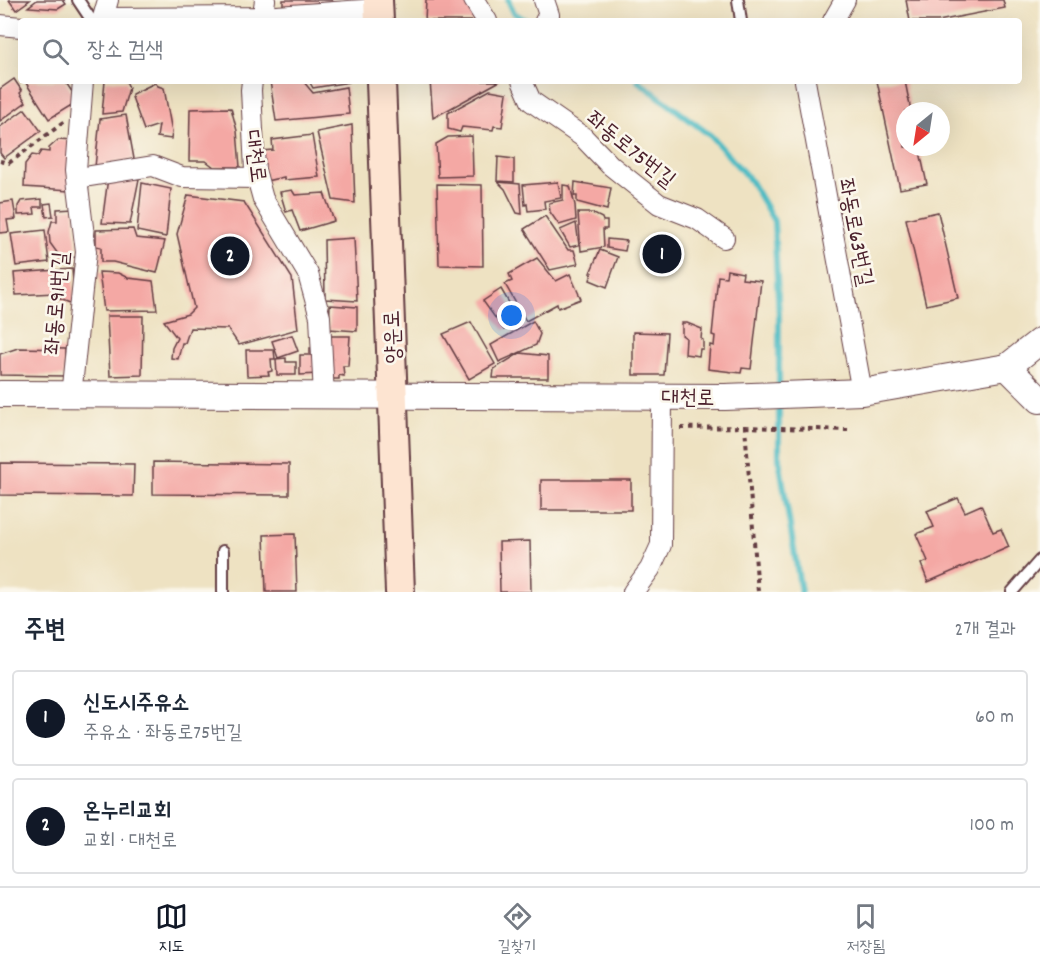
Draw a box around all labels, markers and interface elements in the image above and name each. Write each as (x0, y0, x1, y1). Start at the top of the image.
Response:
search box (18, 18, 1022, 84)
icon: search (39, 35, 72, 68)
text: 장소 검색 (87, 36, 163, 67)
north arrow (896, 102, 950, 156)
street label: 좌동로75번길 (578, 105, 681, 197)
street label: 대천로 (235, 128, 272, 185)
street label: 좌동로63번길 (828, 176, 879, 289)
pin: 1 (642, 232, 682, 276)
pin: 2 (210, 234, 250, 278)
street label: 좌동로91번길 (39, 250, 78, 356)
your location (497, 301, 526, 330)
street label: 양운로 (378, 310, 411, 364)
street label: 대천로 (661, 384, 715, 415)
text: 주변 (24, 613, 66, 650)
text: 2개 결과 (954, 617, 1016, 645)
text: 신도시주유소 (83, 689, 189, 720)
text: 1 (43, 704, 48, 732)
text: 60 m (975, 704, 1014, 732)
text: 주유소 · 좌동로75번길 (83, 720, 242, 748)
text: 온누리교회 (83, 797, 172, 828)
text: 2 (41, 812, 50, 840)
text: 100 m (970, 812, 1014, 840)
text: 교회 · 대천로 (83, 828, 177, 856)
tab: 지도 (155, 900, 188, 959)
tab: 길찾기 (498, 900, 536, 959)
tab: 저장됨 (846, 900, 885, 959)

